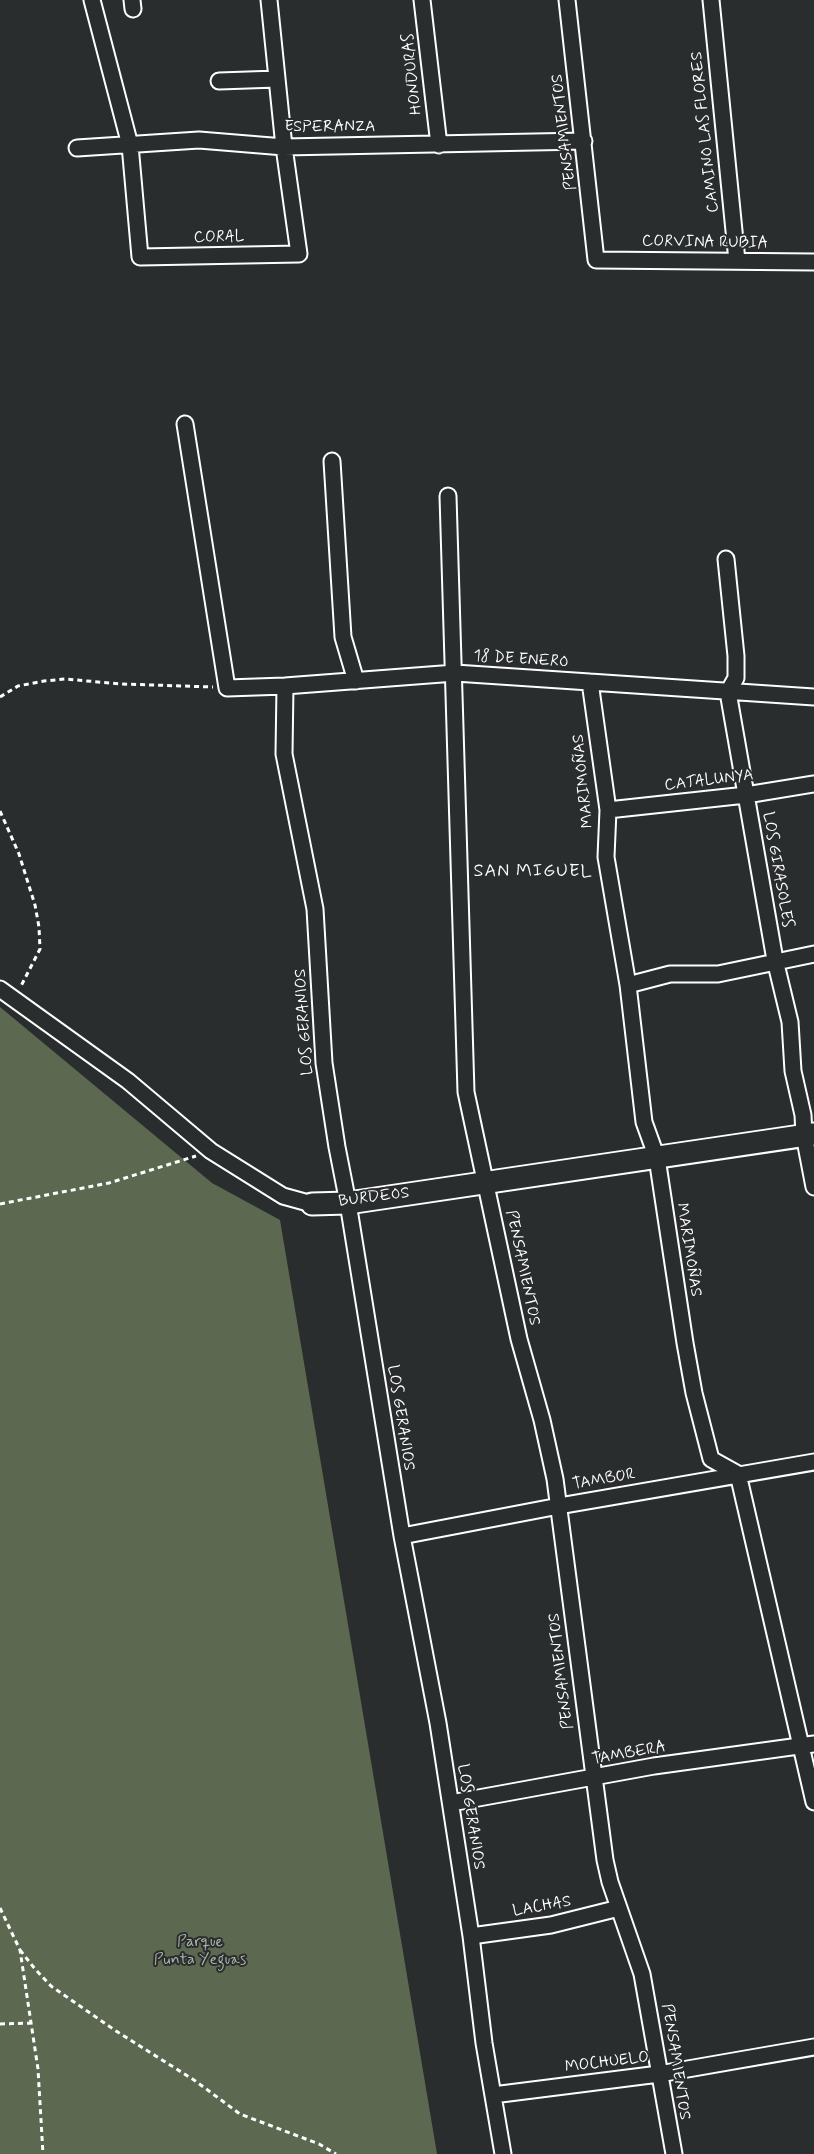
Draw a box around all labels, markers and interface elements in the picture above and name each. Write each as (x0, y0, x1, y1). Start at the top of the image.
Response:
street label: HONDURAS (399, 32, 427, 116)
street label: CAMINO LAS FLORES (688, 50, 724, 214)
street label: PENSAMIENTOS (548, 73, 582, 191)
street label: ESPERANZA (285, 118, 375, 138)
street label: CORAL (193, 228, 245, 248)
street label: CORVINA RUBIA (642, 232, 768, 254)
street label: 18 DE ENERO (473, 647, 569, 673)
street label: MARIMOÑAS (570, 733, 598, 829)
street label: CATALUNYA (663, 766, 755, 796)
street label: LOS GIRASOLES (757, 811, 797, 929)
district label: SAN MIGUEL (472, 861, 594, 883)
street label: LOS GERANIOS (292, 968, 318, 1076)
street label: BURDEOS (338, 1184, 410, 1212)
street label: MARIMOÑAS (671, 1202, 705, 1298)
street label: PENSAMIENTOS (500, 1209, 544, 1327)
street label: LOS GERANIOS (382, 1364, 418, 1472)
street label: TAMBOR (571, 1465, 637, 1495)
street label: PENSAMIENTOS (545, 1612, 579, 1730)
street label: TAMBERA (591, 1738, 667, 1770)
street label: LOS GERANIOS (452, 1763, 488, 1871)
street label: LACHAS (511, 1892, 573, 1922)
park label: Parque Punta Yeguas (154, 1933, 246, 1971)
street label: PENSAMIENTOS (656, 2003, 694, 2121)
street label: MOCHUELO (564, 2048, 650, 2078)

